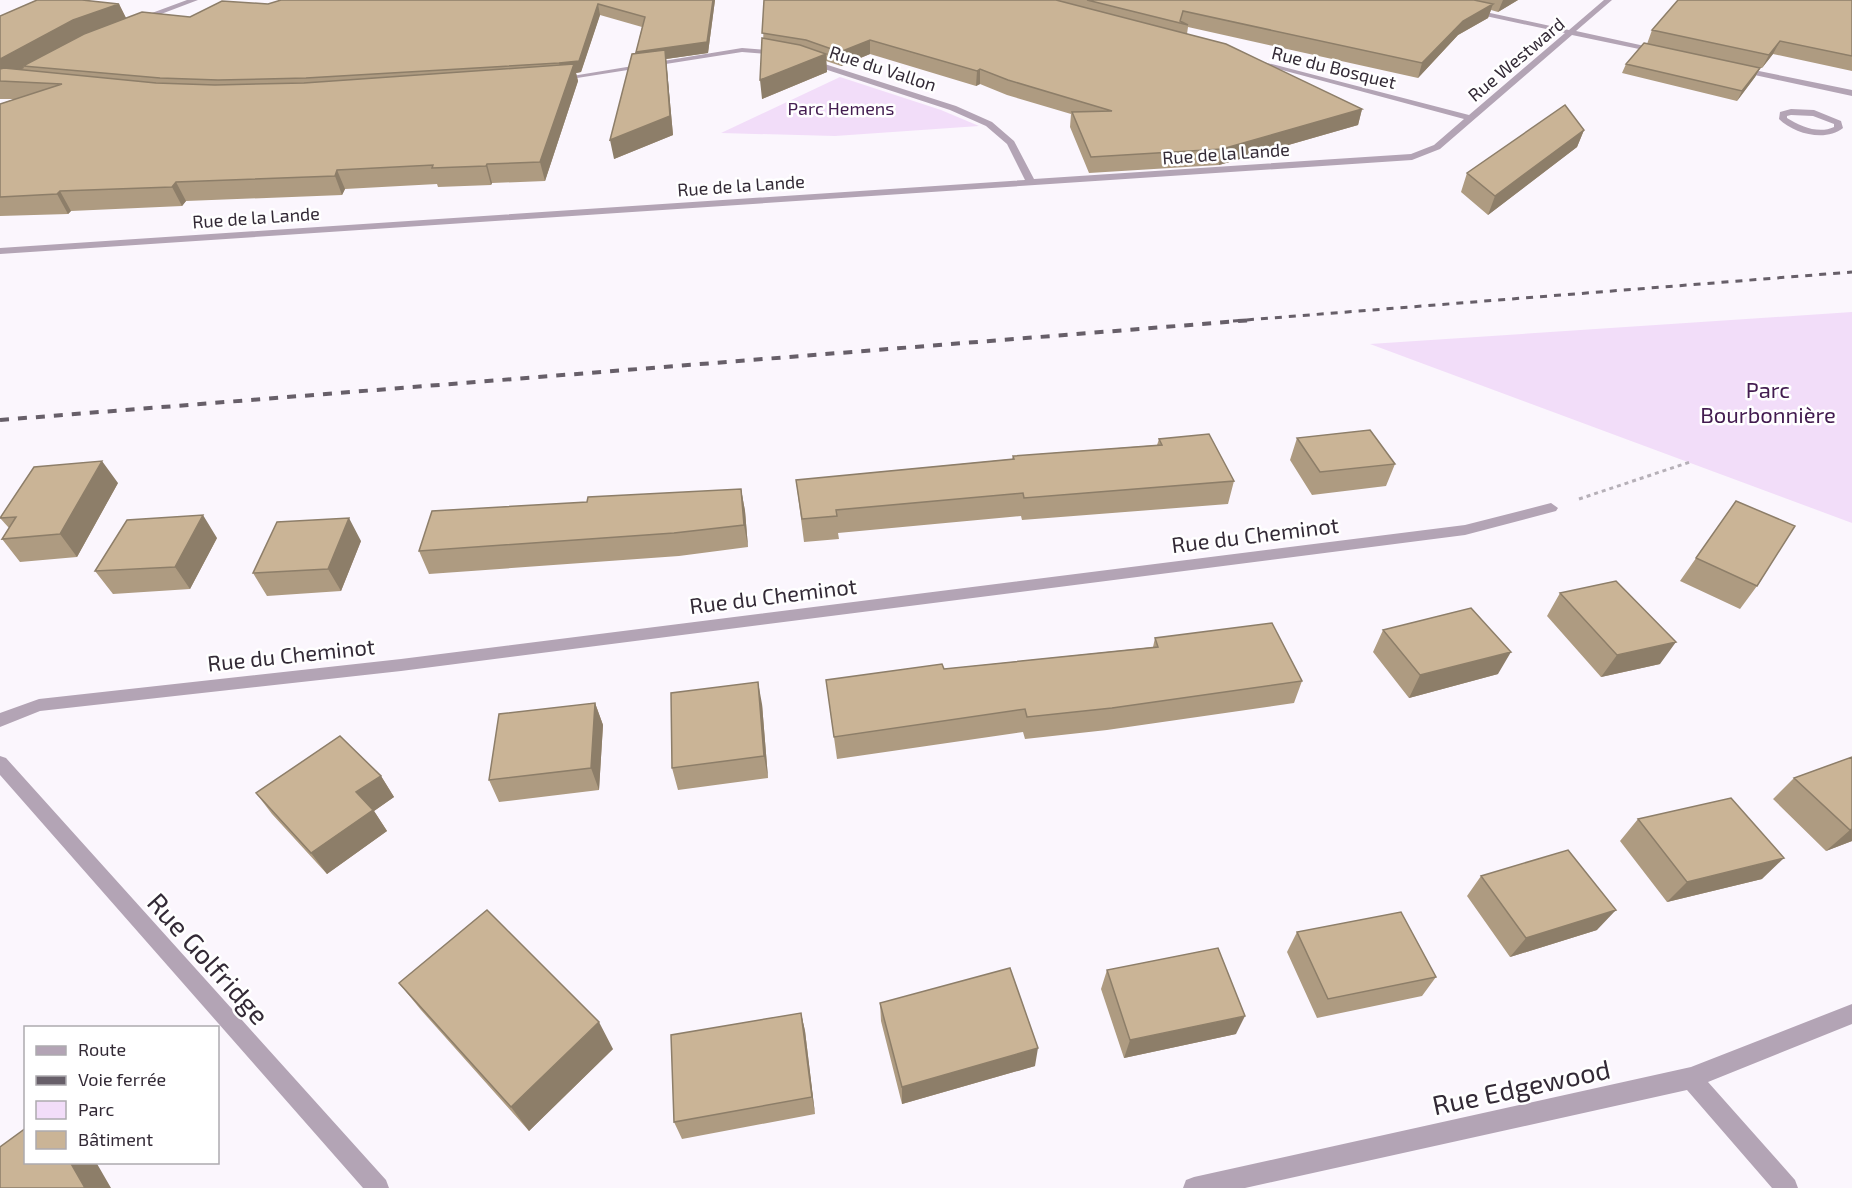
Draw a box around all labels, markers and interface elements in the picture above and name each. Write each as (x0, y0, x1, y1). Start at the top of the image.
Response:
street label: Rue Westward (1463, 12, 1569, 106)
street label: Rue du Vallon (827, 40, 939, 96)
street label: Rue du Bosquet (1270, 41, 1399, 93)
park label: Parc Hemens (788, 97, 894, 119)
street label: Rue de la Lande (1161, 138, 1291, 168)
street label: Rue de la Lande (676, 170, 806, 200)
street label: Rue de la Lande (191, 202, 321, 232)
park label: Parc Bourbonnière (1700, 376, 1836, 427)
street label: Rue du Cheminot (1170, 511, 1340, 557)
street label: Rue du Cheminot (688, 572, 858, 618)
street label: Rue du Cheminot (206, 632, 376, 676)
street label: Rue Golfridge (141, 886, 276, 1031)
legend (24, 1026, 219, 1164)
text: Route (78, 1038, 126, 1060)
street label: Rue Edgewood (1429, 1052, 1613, 1121)
text: Voie ferrée (78, 1068, 166, 1090)
text: Parc (78, 1098, 114, 1120)
text: Bâtiment (78, 1128, 153, 1150)

